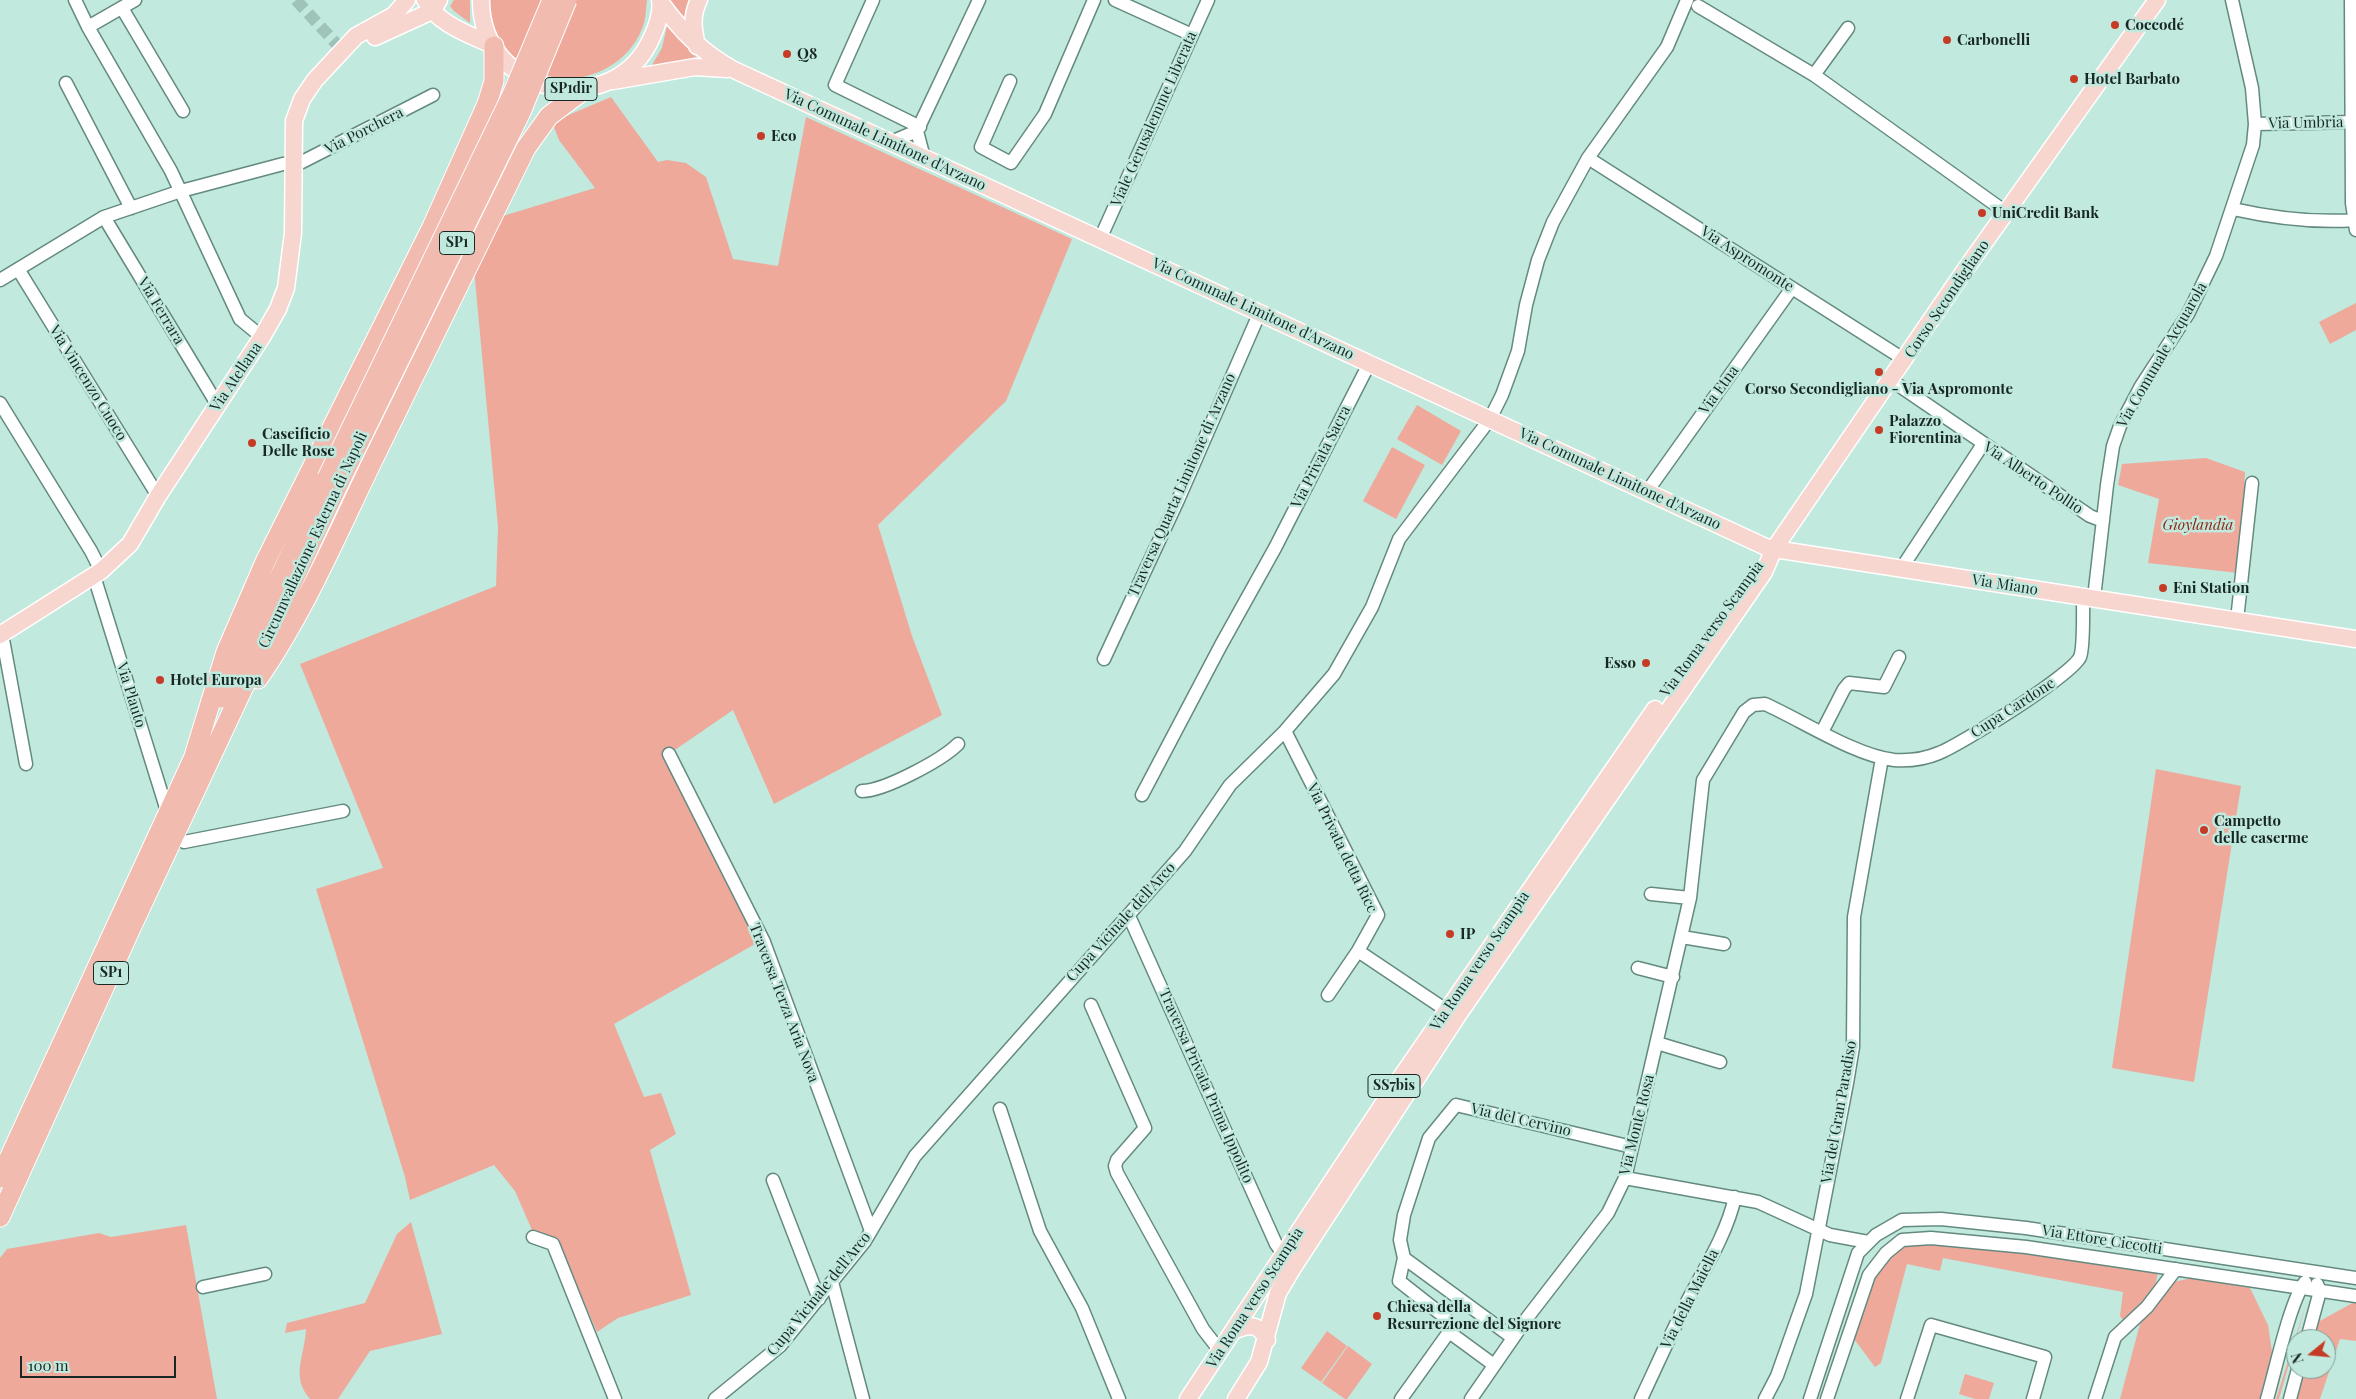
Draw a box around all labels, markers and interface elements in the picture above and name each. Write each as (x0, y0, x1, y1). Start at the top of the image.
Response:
place label: Coccodé (2125, 16, 2184, 34)
marker: Coccodé (2109, 19, 2121, 31)
street label: Viale Gerusalemme Liberata (1107, 29, 1201, 209)
place label: Carbonelli (1957, 31, 2030, 49)
marker: Carbonelli (1941, 34, 1953, 46)
place label: Q8 (797, 45, 817, 63)
marker: Q8 (781, 48, 793, 60)
place label: Hotel Barbato (2084, 70, 2180, 88)
marker: Hotel Barbato (2068, 73, 2080, 85)
road number: SP1dir (545, 78, 597, 100)
street label: Via Comunale Limitone d'Arzano (781, 85, 989, 195)
street label: Via Porchera (322, 104, 406, 158)
street label: Via Umbria (2268, 113, 2344, 133)
place label: Eco (771, 127, 796, 145)
marker: Eco (755, 130, 767, 142)
place label: UniCredit Bank (1992, 204, 2099, 222)
marker: UniCredit Bank (1976, 207, 1988, 219)
street label: Via Aspromonte (1697, 222, 1797, 296)
road number: SP1 (440, 232, 474, 254)
street label: Corso Secondigliano (1901, 237, 1993, 361)
street label: Via Comunale Limitone d'Arzano (1149, 254, 1357, 364)
street label: Via Ferrara (134, 274, 188, 348)
street label: Via Comunale Acquarola (2113, 279, 2211, 431)
street label: Via Vincenzo Cuoco (45, 322, 131, 444)
street label: Via Atellana (206, 339, 266, 415)
street label: Via Etna (1695, 362, 1743, 418)
marker: Corso Secondigliano - Via Aspromonte (1873, 366, 1885, 378)
street label: Traversa Quarta Limitone di Arzano (1124, 370, 1240, 600)
place label: Corso Secondigliano - Via Aspromonte (1745, 380, 2013, 398)
street label: Via Privata Sacra (1287, 403, 1355, 511)
place label: Palazzo Fiorentina (1889, 412, 1962, 447)
street label: Via Comunale Limitone d'Arzano (1516, 424, 1724, 534)
marker: Palazzo Fiorentina (1873, 424, 1885, 436)
place label: Caseificio Delle Rose (262, 425, 335, 460)
street label: Circumvallazione Esterna di Napoli (255, 429, 371, 651)
marker: Caseificio Delle Rose (246, 437, 258, 449)
street label: Via Alberto Pollio (1980, 438, 2086, 518)
park label: Gioylandia (2163, 516, 2233, 534)
street label: Via Roma verso Scampia (1657, 557, 1767, 701)
street label: Via Miano (1971, 571, 2039, 599)
place label: Eni Station (2173, 579, 2249, 597)
marker: Eni Station (2157, 582, 2169, 594)
place label: Esso (1604, 654, 1636, 672)
marker: Esso (1640, 657, 1652, 669)
street label: Via Plauto (113, 660, 149, 730)
place label: Hotel Europa (170, 671, 262, 689)
marker: Hotel Europa (154, 674, 166, 686)
street label: Cupa Cardone (1968, 674, 2058, 742)
street label: Via Privata detta Ricc (1303, 780, 1381, 916)
place label: Campetto delle caserme (2214, 812, 2309, 847)
marker: Campetto delle caserme (2198, 824, 2210, 836)
street label: Cupa Vicinale dell'Arco (1063, 859, 1179, 985)
street label: Via Roma verso Scampia (1427, 888, 1533, 1034)
street label: Traversa Terza Aria Nova (745, 921, 823, 1085)
place label: IP (1460, 925, 1475, 943)
marker: IP (1444, 928, 1456, 940)
road number: SP1 (94, 961, 128, 984)
street label: Traversa Privata Prima Ippolito (1155, 986, 1257, 1186)
street label: Via del Gran Paradiso (1818, 1039, 1860, 1185)
street label: Via Monte Rosa (1616, 1073, 1658, 1177)
road number: SS7bis (1368, 1074, 1420, 1098)
street label: Via del Cervino (1469, 1100, 1573, 1140)
street label: Via Ettore Ciccotti (2041, 1222, 2163, 1258)
street label: Via Roma verso Scampia (1203, 1224, 1307, 1372)
street label: Cupa Vicinale dell'Arco (763, 1228, 875, 1360)
street label: Via della Maiella (1657, 1246, 1723, 1352)
place label: Chiesa della Resurrezione del Signore (1387, 1298, 1561, 1333)
marker: Chiesa della Resurrezione del Signore (1371, 1310, 1383, 1322)
north arrow (2286, 1329, 2336, 1379)
scale bar (22, 1346, 179, 1378)
text: N (2287, 1351, 2308, 1366)
text: 100 m (28, 1355, 69, 1375)

